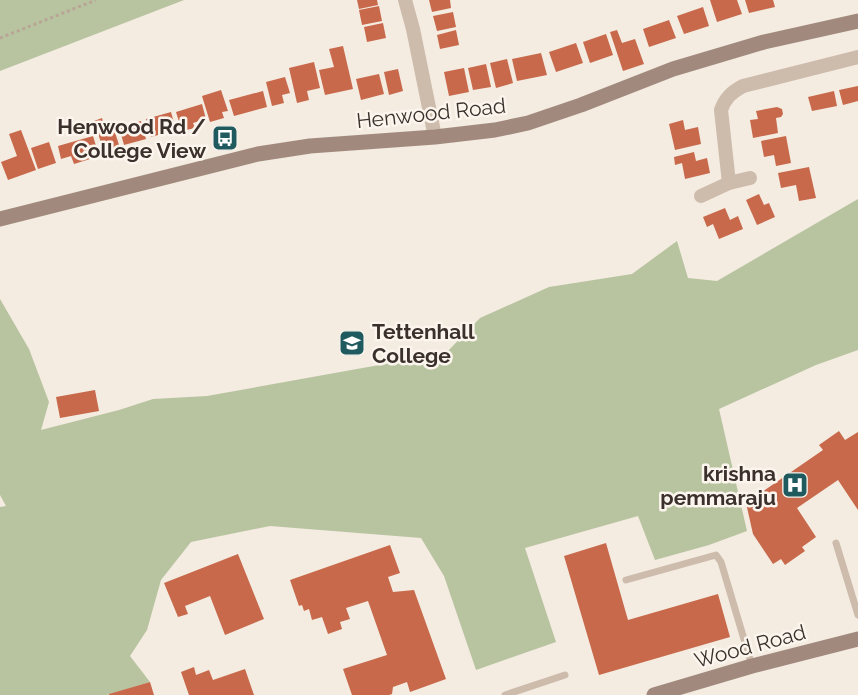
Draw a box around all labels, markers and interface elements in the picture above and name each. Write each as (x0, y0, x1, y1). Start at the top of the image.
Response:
street label: Henwood Road (355, 93, 507, 133)
place label: Henwood Rd / College View (57, 114, 206, 163)
bus stop icon: Henwood Rd / College View (210, 123, 240, 153)
place label: Tettenhall College (372, 319, 475, 368)
school or university icon: Tettenhall College (337, 328, 367, 358)
place label: krishna pemmaraju (660, 461, 776, 510)
hospital icon: krishna pemmaraju (780, 470, 810, 500)
street label: Wood Road (692, 619, 808, 673)

